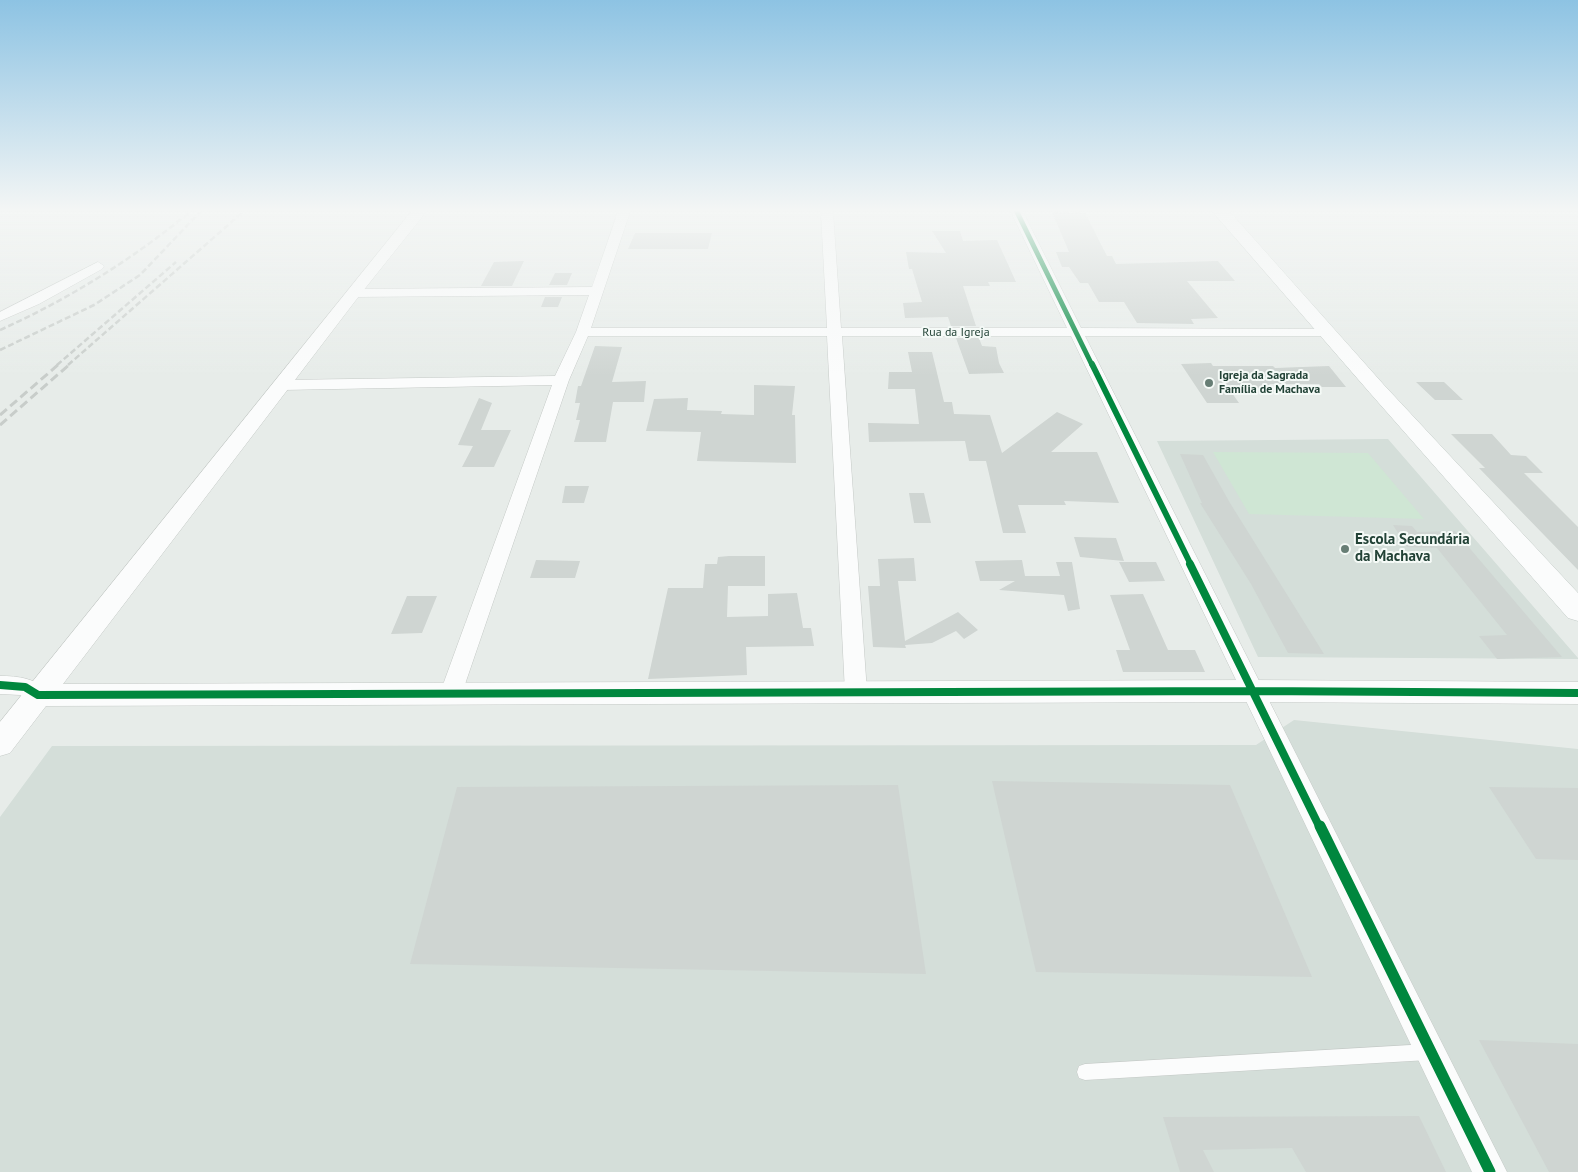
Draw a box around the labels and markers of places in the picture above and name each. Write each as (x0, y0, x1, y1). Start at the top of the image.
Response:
place label: Igreja da Sagrada Família de Machava (1219, 369, 1320, 397)
marker: Igreja da Sagrada Família de Machava (1203, 377, 1215, 389)
place label: Escola Secundária da Machava (1355, 531, 1470, 566)
marker: Escola Secundária da Machava (1339, 543, 1351, 555)

